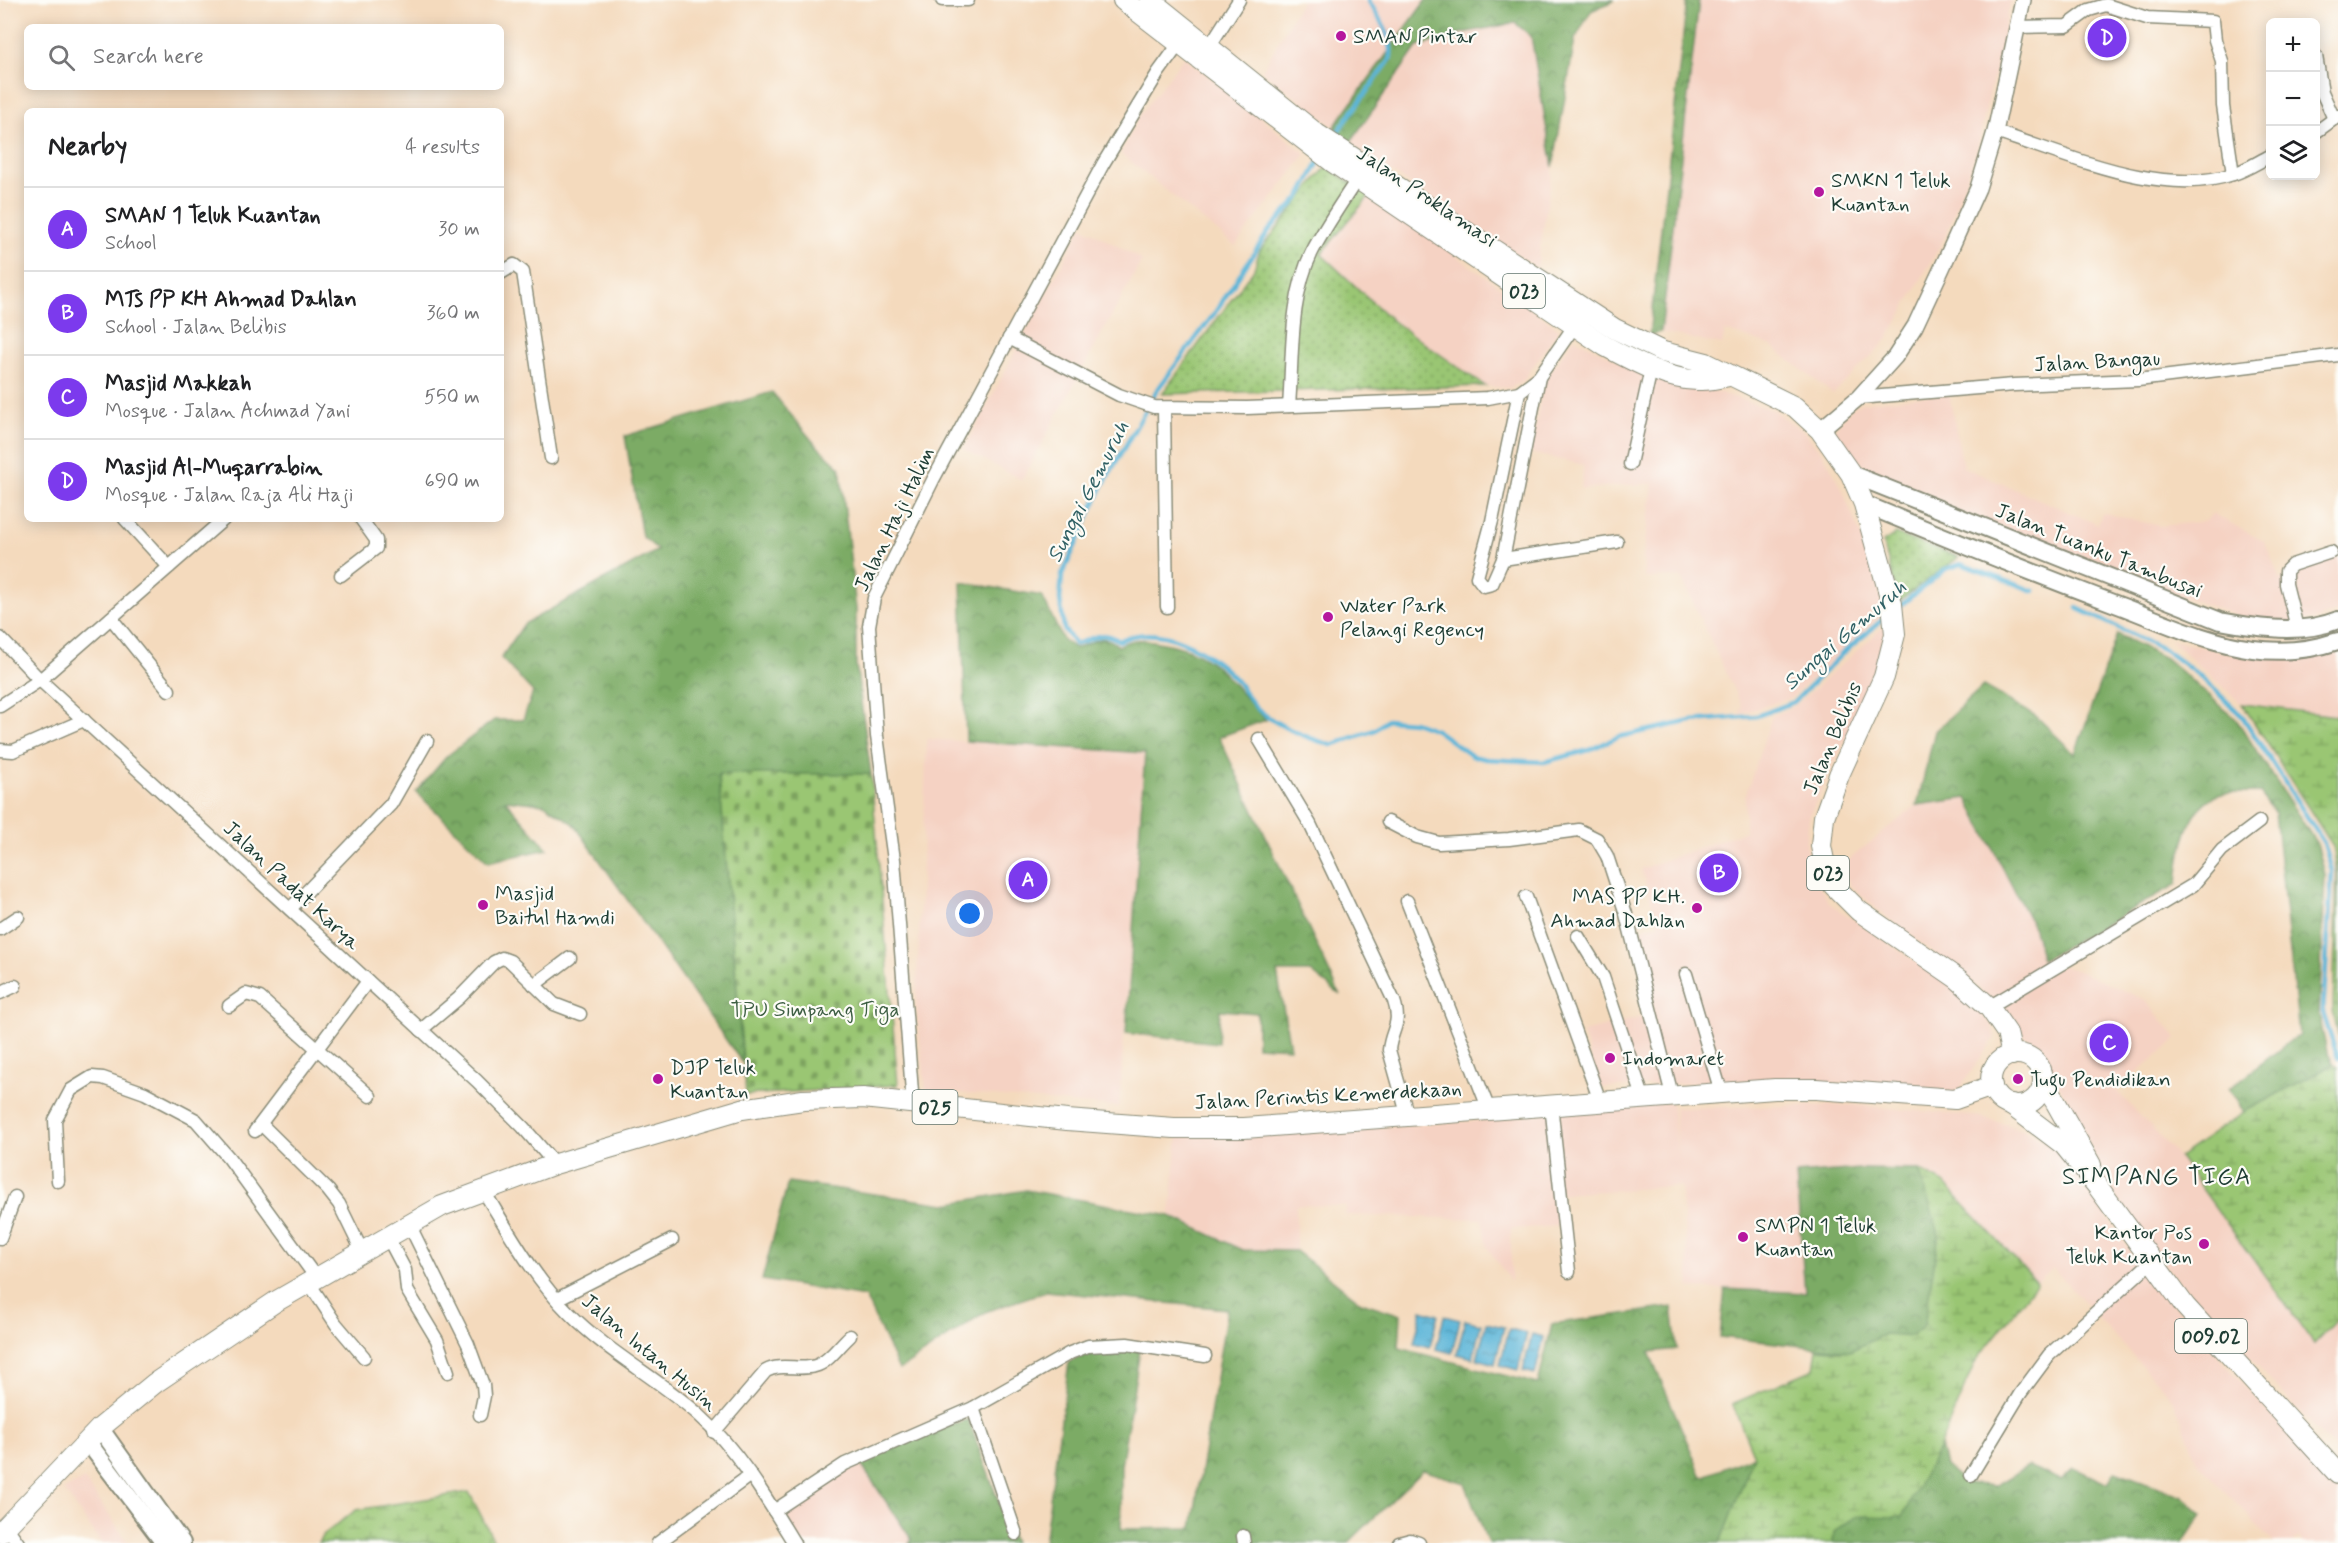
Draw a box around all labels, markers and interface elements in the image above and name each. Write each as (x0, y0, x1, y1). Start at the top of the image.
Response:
pin: D (2088, 15, 2126, 60)
map controls (2266, 18, 2320, 180)
button: + (2266, 18, 2320, 72)
place label: SMAN Pintar (1353, 23, 1477, 51)
search box (24, 24, 504, 90)
marker: SMAN Pintar (1334, 29, 1348, 43)
icon: search (45, 41, 78, 74)
text: Search here (93, 43, 204, 71)
button: − (2266, 72, 2320, 126)
button: layers (2266, 126, 2320, 180)
text: Nearby (48, 130, 127, 164)
text: 4 results (405, 134, 480, 161)
street label: Jalan Proklamasi (1351, 139, 1502, 254)
place label: SMKN 1 Teluk Kuantan (1831, 167, 1951, 219)
marker: SMKN 1 Teluk Kuantan (1812, 185, 1826, 199)
text: SMAN 1 Teluk Kuantan (105, 202, 321, 230)
text: A (61, 216, 74, 243)
text: 30 m (438, 216, 480, 243)
text: School (105, 230, 157, 257)
road number: 023 (1503, 274, 1545, 308)
text: MTs PP KH Ahmad Dahlan (105, 286, 357, 314)
text: B (61, 300, 74, 327)
text: 360 m (427, 300, 480, 327)
text: School · Jalan Belibis (105, 314, 287, 341)
street label: Jalan Bangau (2033, 345, 2161, 380)
text: Masjid Makkah (105, 370, 252, 398)
text: C (60, 384, 75, 411)
text: 550 m (424, 384, 480, 411)
text: Mosque · Jalan Achmad Yani (105, 398, 350, 425)
water label: Sungai Gemuruh (1041, 416, 1138, 568)
street label: Jalan Haji Halim (848, 442, 942, 597)
text: Masjid Al-Muqarrabin (105, 454, 322, 482)
text: D (61, 468, 74, 495)
text: 690 m (425, 468, 480, 495)
text: Mosque · Jalan Raja Ali Haji (105, 482, 353, 509)
street label: Jalan Tuanku Tambusai (1991, 497, 2206, 605)
water label: Sungai Gemuruh (1778, 574, 1914, 699)
place label: Water Park Pelangi Regency (1340, 592, 1484, 645)
marker: Water Park Pelangi Regency (1321, 610, 1335, 624)
street label: Jalan Belibis (1797, 678, 1869, 799)
street label: Jalan Padat Karya (217, 815, 366, 957)
pin: B (1700, 850, 1738, 896)
road number: 023 (1807, 856, 1849, 890)
pin: A (1008, 858, 1048, 902)
place label: Masjid Baitul Hamdi (495, 880, 615, 932)
place label: MAS PP KH. Ahmad Dahlan (1550, 883, 1685, 935)
marker: Masjid Baitul Hamdi (476, 898, 490, 912)
your location (955, 899, 984, 928)
marker: MAS PP KH. Ahmad Dahlan (1690, 901, 1704, 915)
park label: TPU Simpang Tiga (730, 996, 900, 1025)
pin: C (2090, 1020, 2128, 1066)
place label: Indomaret (1622, 1045, 1724, 1073)
marker: Indomaret (1603, 1051, 1617, 1065)
place label: DJP Teluk Kuantan (670, 1054, 756, 1106)
place label: Tugu Pendidikan (2030, 1066, 2171, 1096)
marker: DJP Teluk Kuantan (651, 1072, 665, 1086)
marker: Tugu Pendidikan (2011, 1072, 2025, 1086)
street label: Jalan Perintis Kemerdekaan (1194, 1075, 1462, 1117)
road number: 025 (912, 1090, 958, 1124)
district label: SIMPANG TIGA (2062, 1162, 2252, 1193)
place label: SMPN 1 Teluk Kuantan (1755, 1212, 1876, 1264)
place label: Kantor Pos Teluk Kuantan (2065, 1219, 2192, 1271)
marker: SMPN 1 Teluk Kuantan (1736, 1230, 1750, 1244)
marker: Kantor Pos Teluk Kuantan (2197, 1237, 2211, 1251)
street label: Jalan Intan Husin (575, 1287, 724, 1418)
road number: 009.02 (2175, 1319, 2247, 1353)

